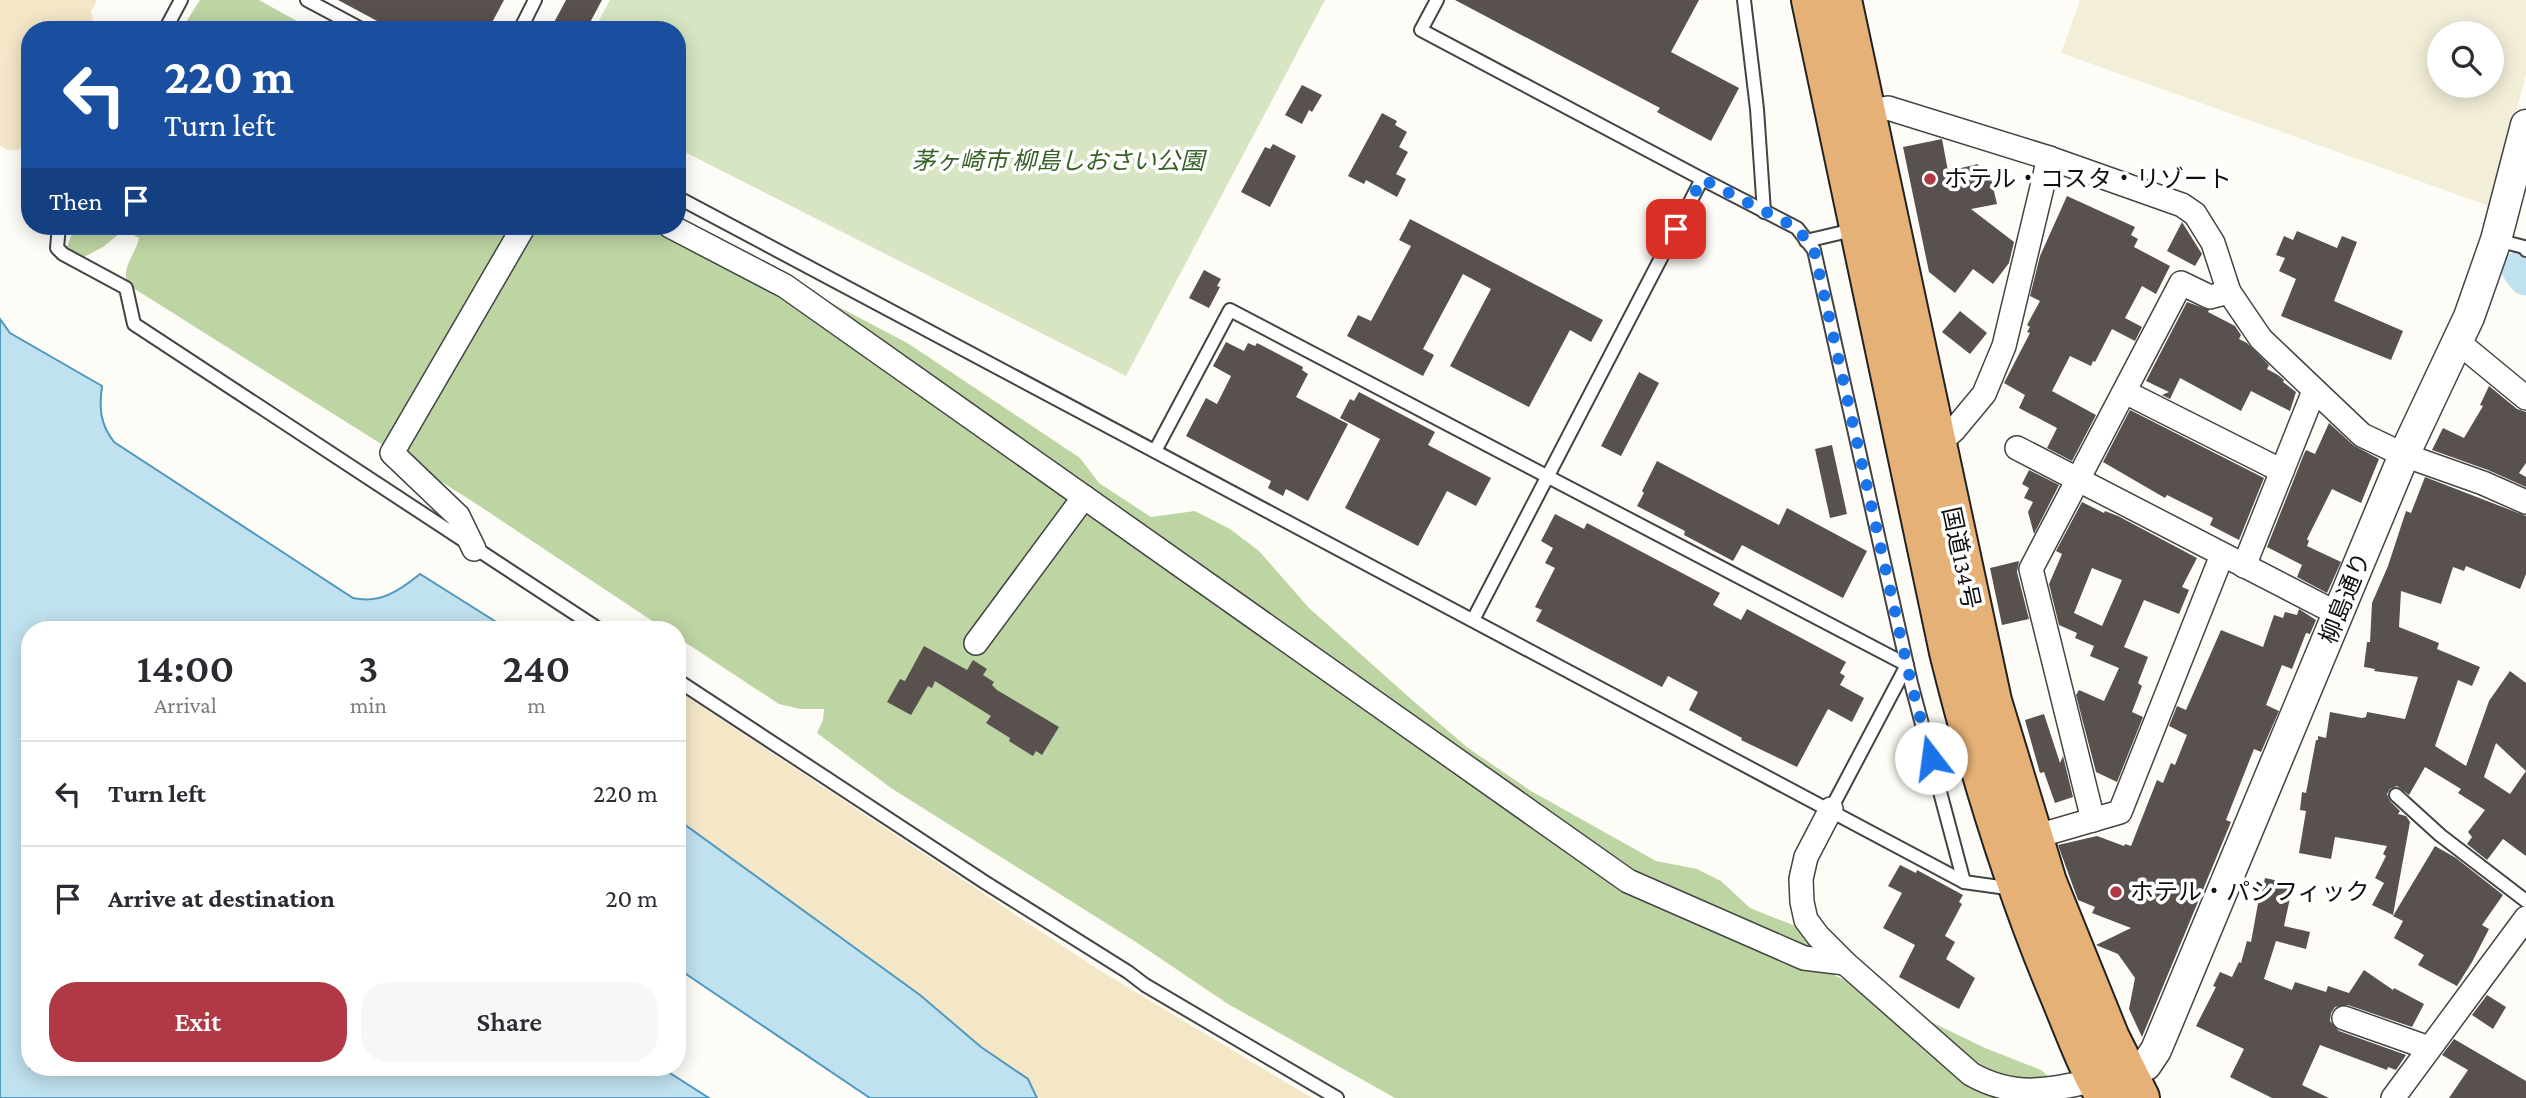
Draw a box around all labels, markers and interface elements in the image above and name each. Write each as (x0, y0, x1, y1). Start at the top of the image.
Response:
map controls (2427, 21, 2504, 98)
button: search (2427, 21, 2504, 98)
icon: left (49, 49, 140, 140)
text: 220 m (164, 49, 294, 104)
text: Turn left (164, 107, 275, 143)
park label: 茅ヶ崎市 柳島しおさい公園 (912, 147, 1207, 174)
place label: ホテル・コスタ・リゾート (1944, 165, 2232, 192)
marker: ホテル・コスタ・リゾート (1922, 171, 1938, 187)
icon: arrive (117, 182, 155, 220)
text: Then (49, 187, 103, 216)
pin (1646, 199, 1706, 259)
icon: arrive (1657, 210, 1695, 248)
street label: 国道134号 (1938, 504, 1985, 611)
street label: 柳島通り (2314, 548, 2375, 647)
text: 14:00 (137, 644, 234, 691)
text: 3 (358, 644, 379, 691)
text: 240 (503, 644, 570, 691)
text: Arrival (154, 692, 217, 718)
text: min (350, 692, 387, 718)
text: m (527, 692, 546, 718)
position arrow (1894, 721, 1968, 795)
icon: left (49, 775, 87, 813)
text: Turn left (108, 779, 206, 808)
text: 220 m (593, 779, 658, 808)
place label: ホテル・パシフィック (2130, 878, 2370, 905)
icon: arrive (49, 880, 87, 918)
text: Arrive at destination (108, 884, 335, 913)
text: 20 m (605, 884, 658, 913)
marker: ホテル・パシフィック (2108, 884, 2124, 900)
button: Exit (49, 982, 347, 1062)
button: Share (361, 982, 658, 1062)

